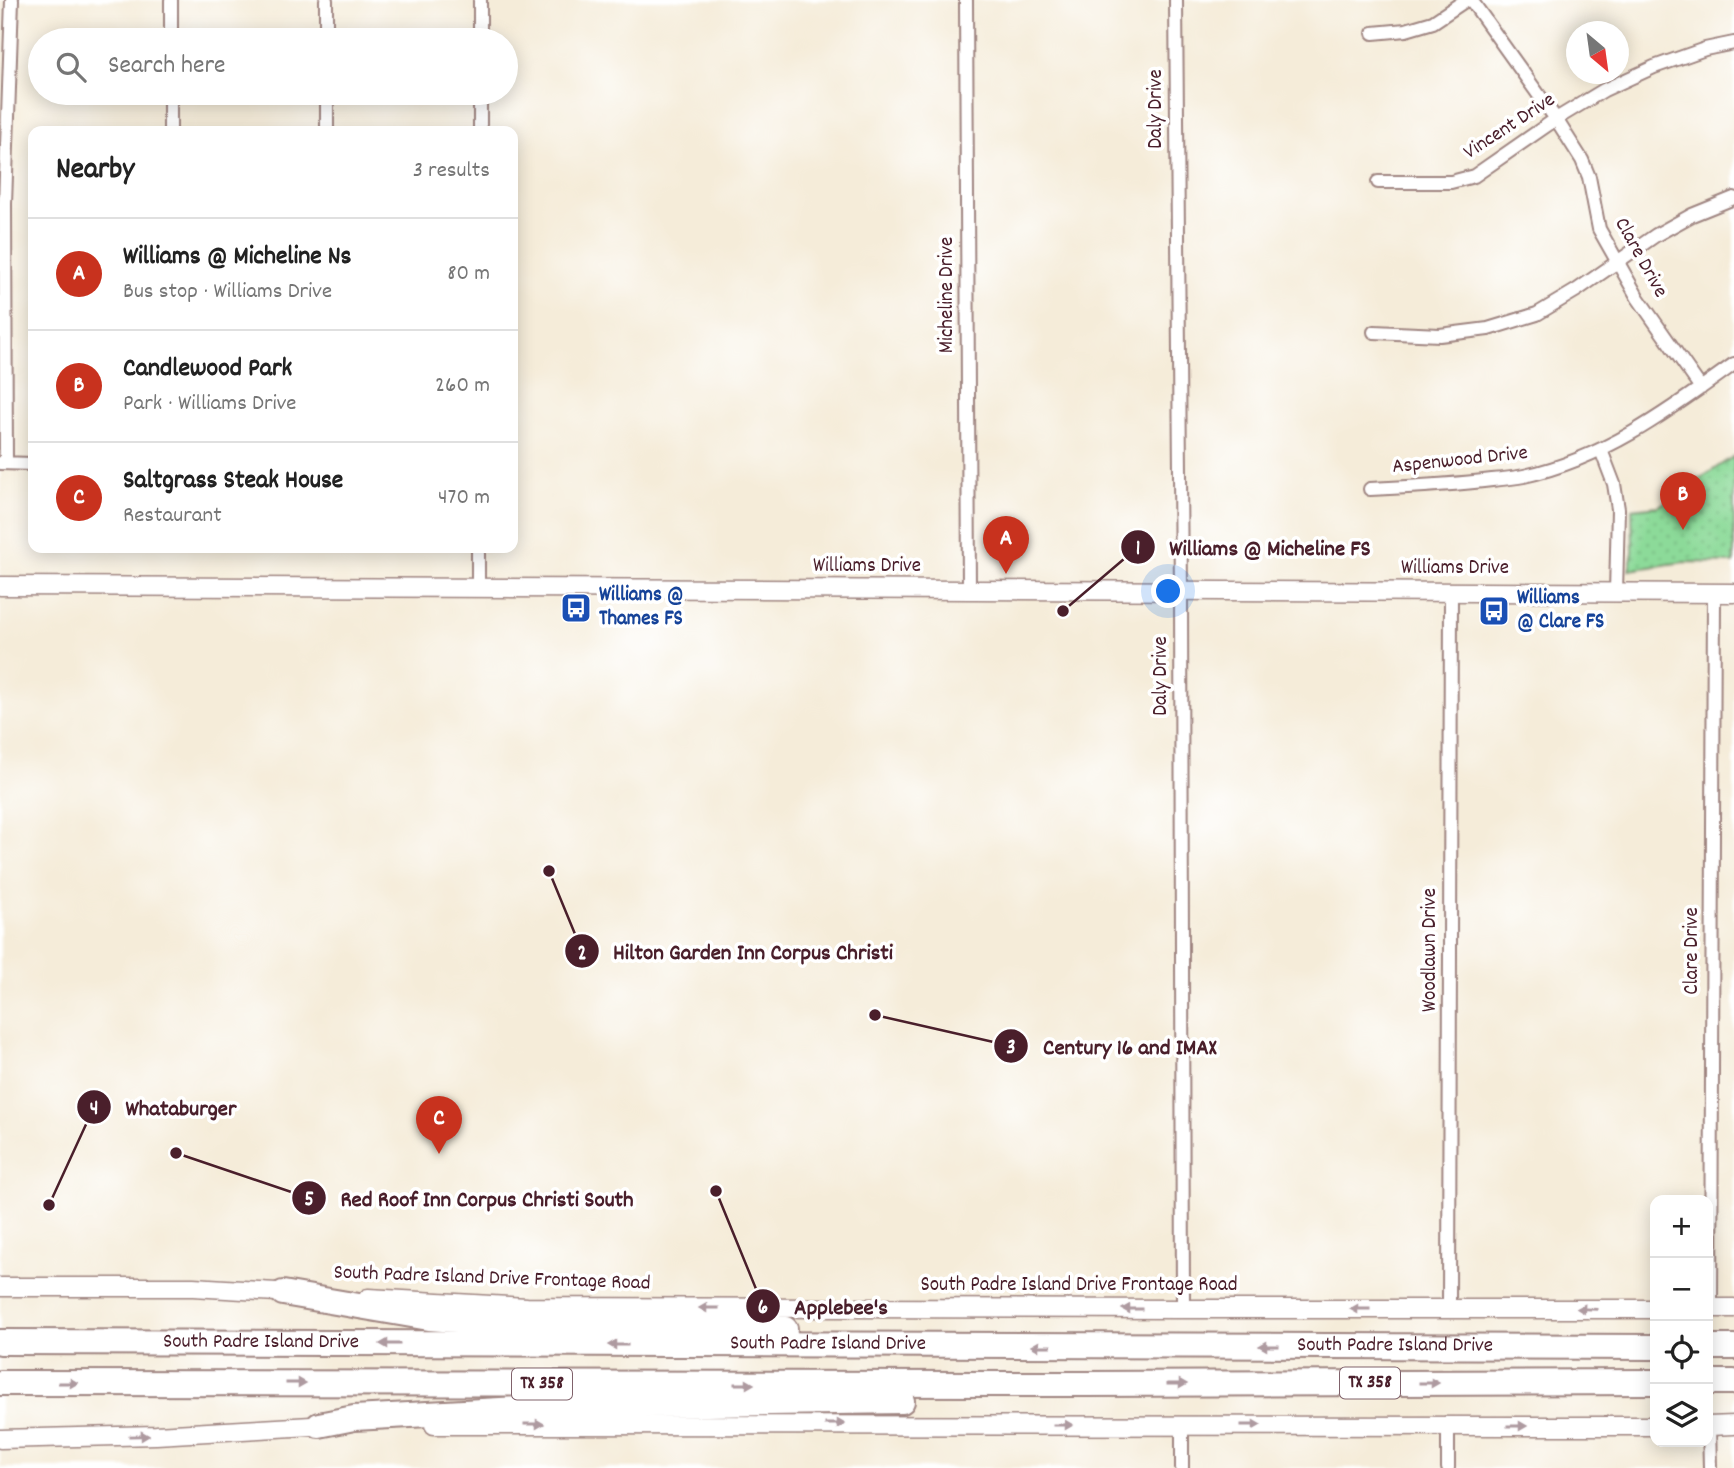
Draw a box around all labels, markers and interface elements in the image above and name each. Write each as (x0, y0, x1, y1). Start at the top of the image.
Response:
north arrow (1566, 21, 1629, 84)
search box (28, 28, 518, 105)
icon: search (52, 48, 90, 86)
text: Search here (108, 48, 226, 85)
street label: Daly Drive (1142, 69, 1172, 149)
street label: Vincent Drive (1458, 86, 1562, 168)
text: Nearby (56, 150, 134, 193)
text: 3 results (413, 155, 490, 188)
street label: Clare Drive (1606, 212, 1674, 304)
street label: Micheline Drive (933, 237, 963, 353)
text: Williams @ Micheline Ns (123, 239, 352, 276)
text: A (73, 258, 85, 291)
text: 80 m (447, 258, 490, 291)
text: Bus stop · Williams Drive (123, 276, 332, 309)
text: Candlewood Park (123, 351, 292, 388)
text: B (74, 370, 84, 403)
text: 260 m (435, 370, 490, 403)
text: Park · Williams Drive (123, 388, 296, 421)
street label: Aspenwood Drive (1391, 439, 1529, 483)
text: Saltgrass Steak House (123, 463, 343, 500)
pin: B (1660, 472, 1706, 530)
text: C (73, 482, 85, 515)
text: 470 m (438, 482, 490, 515)
text: Restaurant (123, 500, 222, 533)
pin: A (983, 516, 1029, 574)
callout: Williams @ Micheline FS (1120, 525, 1385, 569)
text: Williams @ Micheline FS (1169, 534, 1371, 567)
text: 1 (1136, 535, 1140, 565)
street label: Williams Drive (813, 552, 921, 582)
street label: Williams Drive (1401, 554, 1509, 584)
your location (1151, 574, 1185, 608)
place label: Williams @ Thames FS (599, 581, 683, 635)
place label: Williams @ Clare FS (1517, 584, 1604, 638)
bus stop icon: Williams @ Thames FS (559, 591, 593, 625)
bus stop icon: Williams @ Clare FS (1477, 594, 1511, 628)
street label: Daly Drive (1147, 636, 1177, 716)
street label: Woodlawn Drive (1416, 888, 1446, 1012)
street label: Clare Drive (1678, 907, 1708, 995)
callout: Hilton Garden Inn Corpus Christi (564, 929, 907, 973)
text: Hilton Garden Inn Corpus Christi (613, 938, 894, 971)
text: 2 (577, 940, 587, 970)
callout: Century 16 and IMAX (994, 1024, 1231, 1068)
text: Century 16 and IMAX (1043, 1033, 1217, 1066)
text: 3 (1006, 1034, 1016, 1064)
callout: Whataburger (76, 1085, 250, 1129)
text: Whataburger (126, 1094, 237, 1127)
text: 4 (90, 1095, 98, 1125)
pin: C (416, 1096, 462, 1154)
callout: Red Roof Inn Corpus Christi South (292, 1176, 648, 1220)
text: Red Roof Inn Corpus Christi South (340, 1185, 634, 1218)
text: 5 (304, 1186, 314, 1216)
map controls (1650, 1195, 1713, 1447)
button: + (1650, 1195, 1713, 1258)
street label: South Padre Island Drive Frontage Road (333, 1258, 651, 1300)
button: − (1650, 1258, 1713, 1321)
street label: South Padre Island Drive Frontage Road (920, 1271, 1238, 1301)
callout: Applebee's (745, 1284, 902, 1328)
text: Applebee's (794, 1293, 888, 1326)
text: 6 (758, 1294, 768, 1324)
one-way arrow (697, 1302, 719, 1314)
one-way arrow (1121, 1303, 1143, 1315)
one-way arrow (1348, 1303, 1370, 1315)
one-way arrow (1576, 1303, 1598, 1315)
button: locate (1650, 1321, 1713, 1384)
street label: South Padre Island Drive (163, 1327, 359, 1358)
street label: South Padre Island Drive (730, 1329, 926, 1360)
street label: South Padre Island Drive (1297, 1331, 1493, 1362)
one-way arrow (379, 1338, 401, 1349)
one-way arrow (606, 1339, 628, 1350)
one-way arrow (1030, 1340, 1052, 1352)
one-way arrow (1257, 1340, 1279, 1352)
road number: TX 358 (512, 1368, 572, 1400)
road number: TX 358 (1340, 1368, 1400, 1399)
one-way arrow (57, 1377, 79, 1389)
one-way arrow (285, 1377, 307, 1389)
one-way arrow (1418, 1377, 1440, 1389)
one-way arrow (733, 1378, 755, 1390)
one-way arrow (1166, 1378, 1188, 1390)
button: layers (1650, 1384, 1713, 1447)
one-way arrow (523, 1418, 545, 1430)
one-way arrow (824, 1418, 846, 1430)
one-way arrow (1052, 1419, 1074, 1431)
one-way arrow (1240, 1419, 1262, 1431)
one-way arrow (1506, 1420, 1528, 1432)
one-way arrow (128, 1430, 150, 1442)

